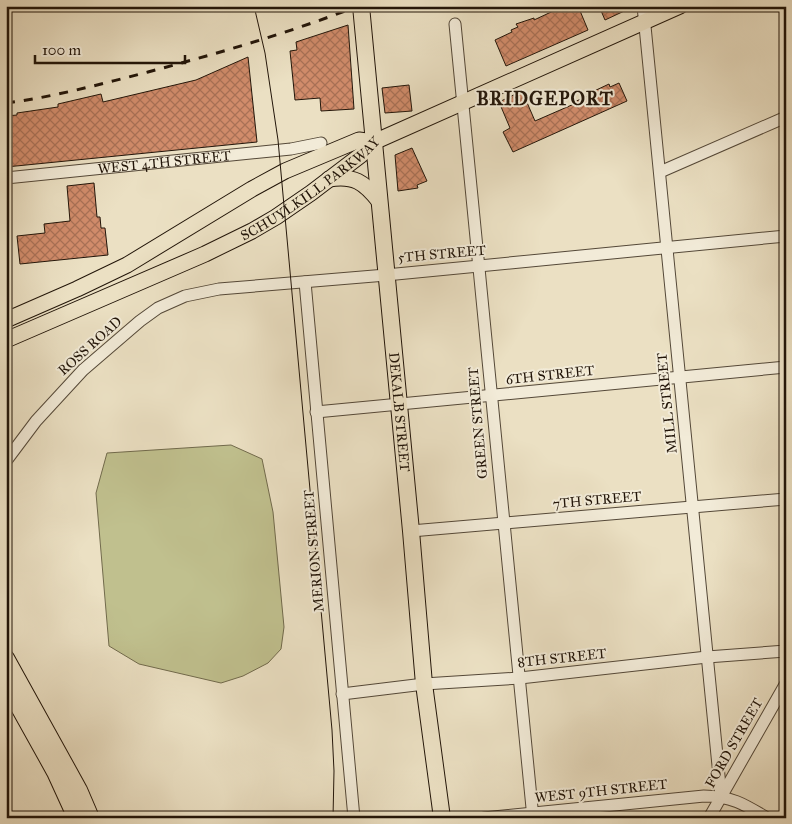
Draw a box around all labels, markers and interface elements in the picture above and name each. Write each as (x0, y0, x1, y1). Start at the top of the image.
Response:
scale bar (35, 32, 185, 64)
text: 100 m (42, 41, 82, 59)
district label: BRIDGEPORT (476, 87, 614, 110)
street label: SCHUYLKILL PARKWAY (238, 132, 384, 244)
street label: WEST 4TH STREET (97, 147, 232, 177)
street label: 5TH STREET (397, 242, 487, 266)
street label: ROSS ROAD (55, 313, 125, 379)
street label: MILL STREET (653, 351, 681, 454)
street label: DEKALB STREET (386, 352, 414, 473)
street label: 6TH STREET (505, 362, 596, 388)
street label: GREEN STREET (465, 366, 491, 480)
street label: 7TH STREET (552, 488, 643, 512)
street label: MERION STREET (300, 489, 328, 613)
street label: 8TH STREET (517, 645, 608, 671)
street label: FORD STREET (701, 695, 767, 791)
street label: WEST 9TH STREET (534, 776, 669, 806)

